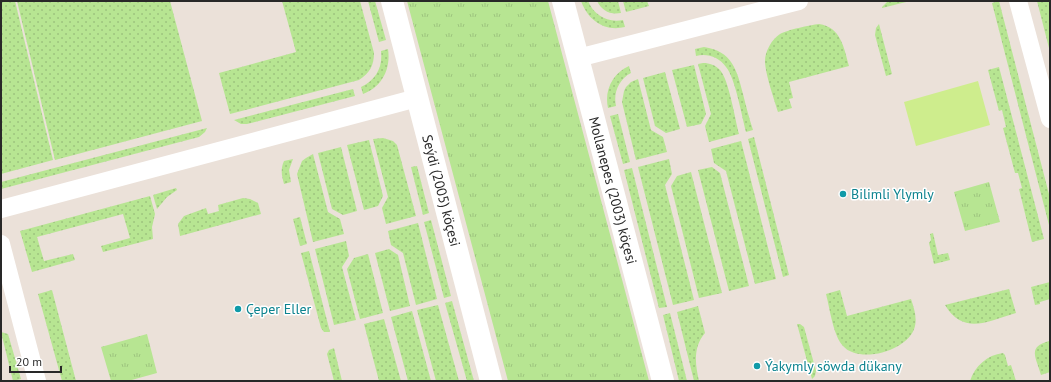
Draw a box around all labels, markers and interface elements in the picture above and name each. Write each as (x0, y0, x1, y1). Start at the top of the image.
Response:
street label: Mollanepes (2003) köçesi (585, 115, 641, 266)
street label: Seýdi (2005) köçesi (418, 133, 465, 249)
place label: Bilimli Ylymly (851, 185, 934, 203)
marker: Bilimli Ylymly (838, 189, 848, 199)
place label: Çeper Eller (246, 300, 312, 318)
marker: Çeper Eller (233, 304, 243, 314)
scale bar (10, 348, 61, 374)
text: 20 m (16, 354, 42, 369)
place label: Ýakymly söwda dükany (765, 357, 902, 375)
marker: Ýakymly söwda dükany (752, 361, 762, 371)

